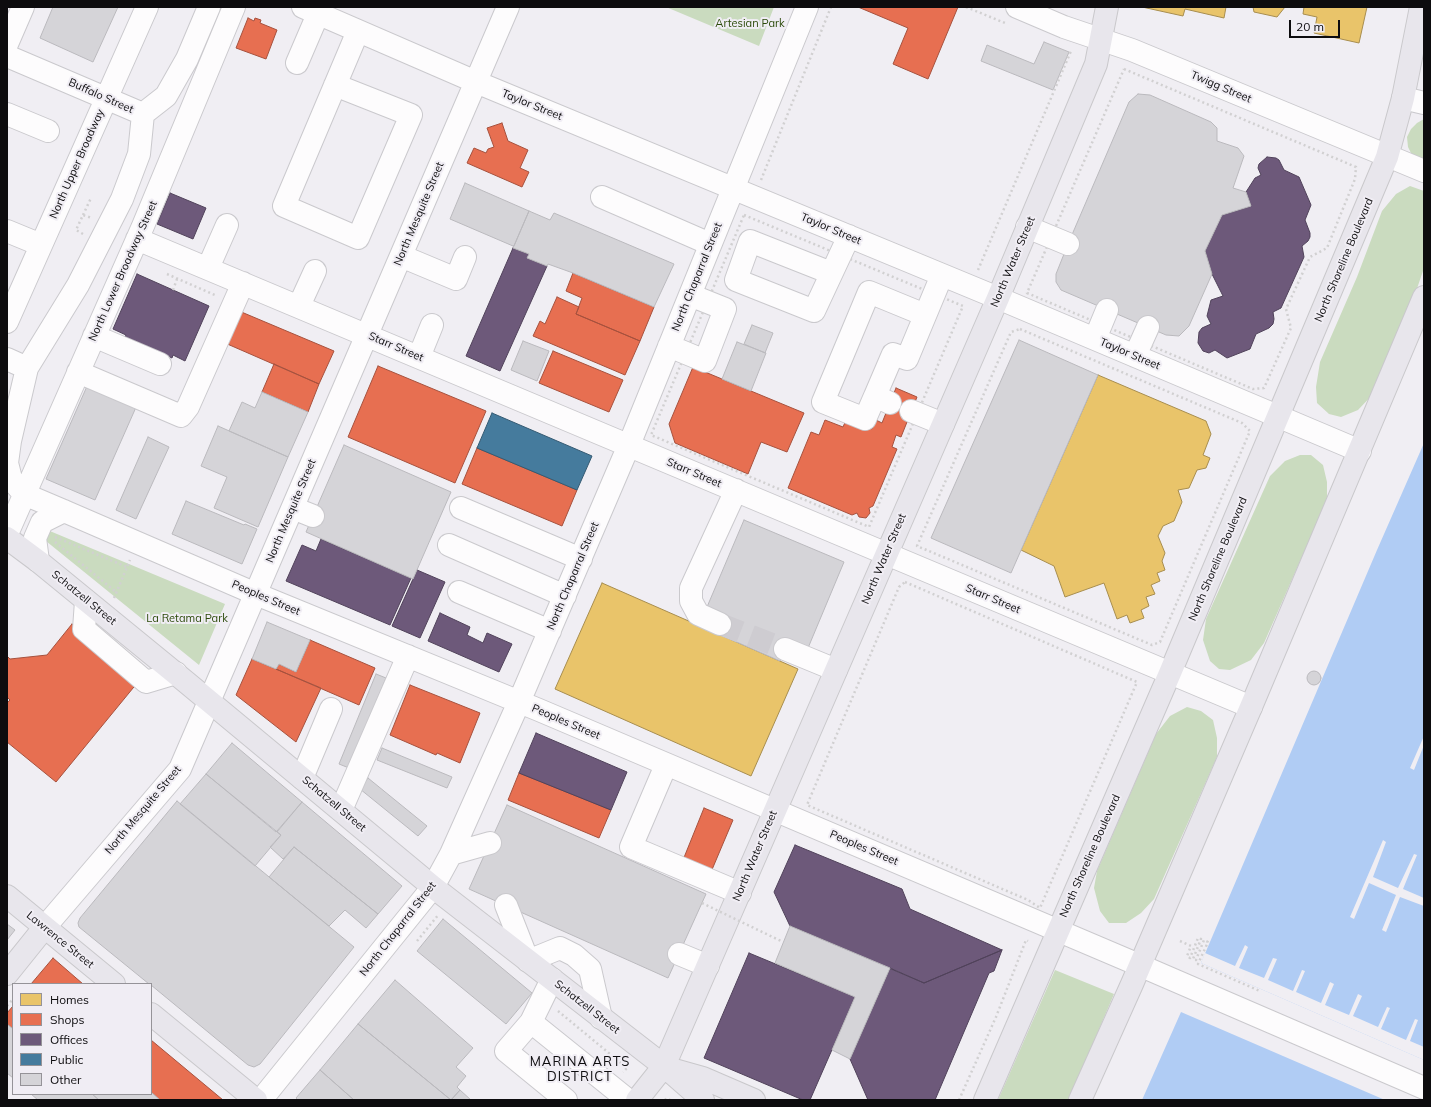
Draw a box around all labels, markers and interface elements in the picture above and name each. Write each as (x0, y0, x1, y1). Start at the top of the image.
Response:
scale bar (1291, 12, 1342, 38)
park label: Artesian Park (715, 17, 785, 31)
text: 20 m (1296, 19, 1324, 34)
street label: Twigg Street (1189, 68, 1253, 106)
street label: Buffalo Street (66, 76, 136, 116)
street label: Taylor Street (500, 87, 564, 123)
street label: North Upper Broadway (47, 107, 107, 221)
street label: North Mesquite Street (391, 160, 447, 268)
street label: North Shoreline Boulevard (1312, 196, 1376, 324)
street label: North Lower Broadway Street (86, 199, 160, 343)
street label: Taylor Street (799, 210, 863, 248)
street label: North Water Street (988, 215, 1038, 309)
street label: North Chaparral Street (669, 221, 725, 333)
street label: Starr Street (366, 329, 426, 365)
street label: Taylor Street (1098, 335, 1162, 373)
street label: Starr Street (664, 455, 724, 491)
street label: North Mesquite Street (263, 457, 319, 565)
street label: North Shoreline Boulevard (1186, 495, 1250, 623)
street label: North Water Street (859, 512, 909, 606)
street label: North Chaparral Street (544, 520, 602, 632)
street label: Schatzell Street (49, 568, 119, 628)
street label: Peoples Street (230, 578, 302, 618)
street label: Starr Street (963, 581, 1023, 617)
park label: La Retama Park (146, 612, 228, 626)
street label: Peoples Street (530, 702, 602, 742)
street label: North Mesquite Street (102, 763, 184, 857)
street label: Schatzell Street (299, 773, 369, 835)
street label: North Shoreline Boulevard (1057, 792, 1123, 920)
street label: North Water Street (730, 809, 780, 903)
street label: Peoples Street (828, 828, 900, 868)
street label: North Chaparral Street (357, 879, 439, 979)
street label: Lawrence Street (24, 909, 96, 971)
street label: Schatzell Street (552, 977, 622, 1037)
legend (12, 983, 152, 1095)
text: Homes (50, 992, 89, 1007)
text: Shops (50, 1012, 85, 1027)
text: Offices (50, 1032, 88, 1047)
text: Public (50, 1052, 84, 1067)
district label: MARINA ARTS DISTRICT (530, 1054, 630, 1085)
text: Other (50, 1072, 81, 1087)

